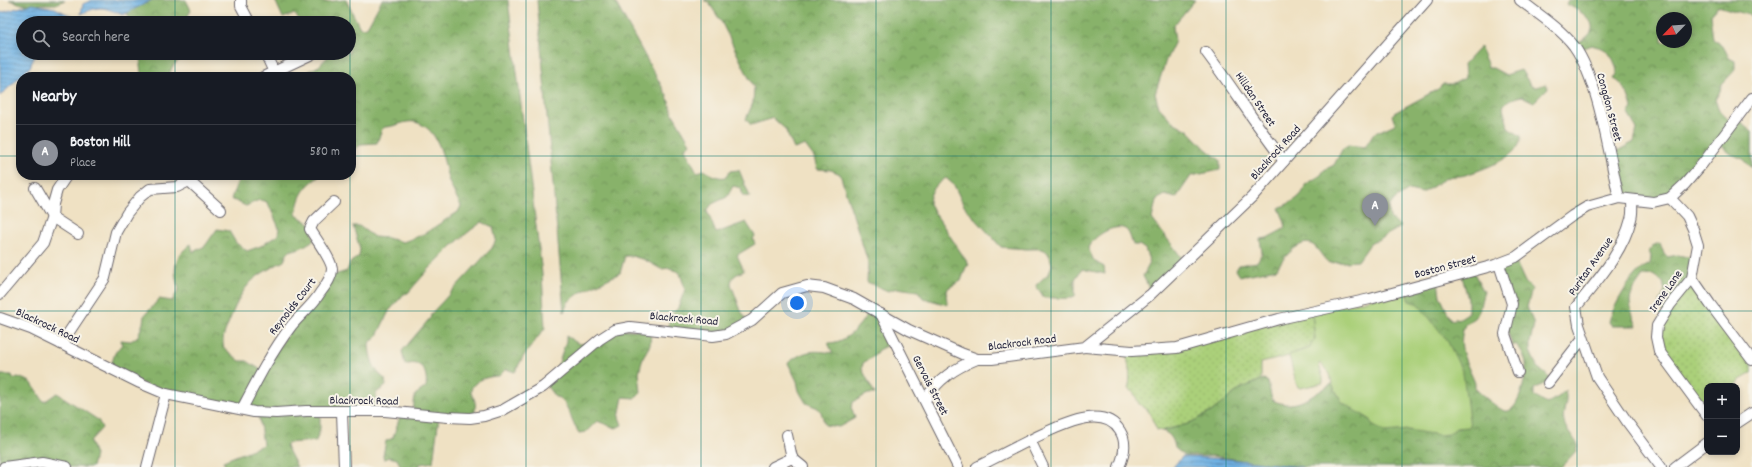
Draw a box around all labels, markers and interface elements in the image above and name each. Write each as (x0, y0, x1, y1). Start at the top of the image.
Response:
north arrow (1656, 12, 1692, 48)
search box (16, 16, 356, 60)
icon: search (30, 27, 52, 49)
text: Search here (62, 27, 130, 49)
street label: Hilldan Street (1230, 69, 1280, 131)
street label: Congdon Street (1591, 71, 1626, 144)
text: Nearby (32, 86, 76, 110)
street label: Blackrock Road (1247, 122, 1305, 184)
text: Boston Hill (70, 132, 130, 154)
text: A (41, 143, 49, 162)
text: 580 m (310, 143, 340, 162)
text: Place (70, 154, 96, 173)
pin: A (1362, 193, 1388, 226)
street label: Puritan Avenue (1565, 234, 1618, 300)
street label: Boston Street (1413, 251, 1479, 284)
street label: Irene Lane (1645, 267, 1687, 317)
street label: Reynolds Court (265, 274, 321, 339)
your location (787, 293, 807, 313)
street label: Blackrock Road (13, 304, 82, 349)
street label: Blackrock Road (649, 308, 719, 331)
street label: Blackrock Road (987, 331, 1057, 356)
street label: Gervais Street (907, 353, 952, 419)
map controls (1704, 383, 1740, 455)
button: + (1704, 383, 1740, 419)
street label: Blackrock Road (330, 392, 398, 411)
button: − (1704, 419, 1740, 455)

